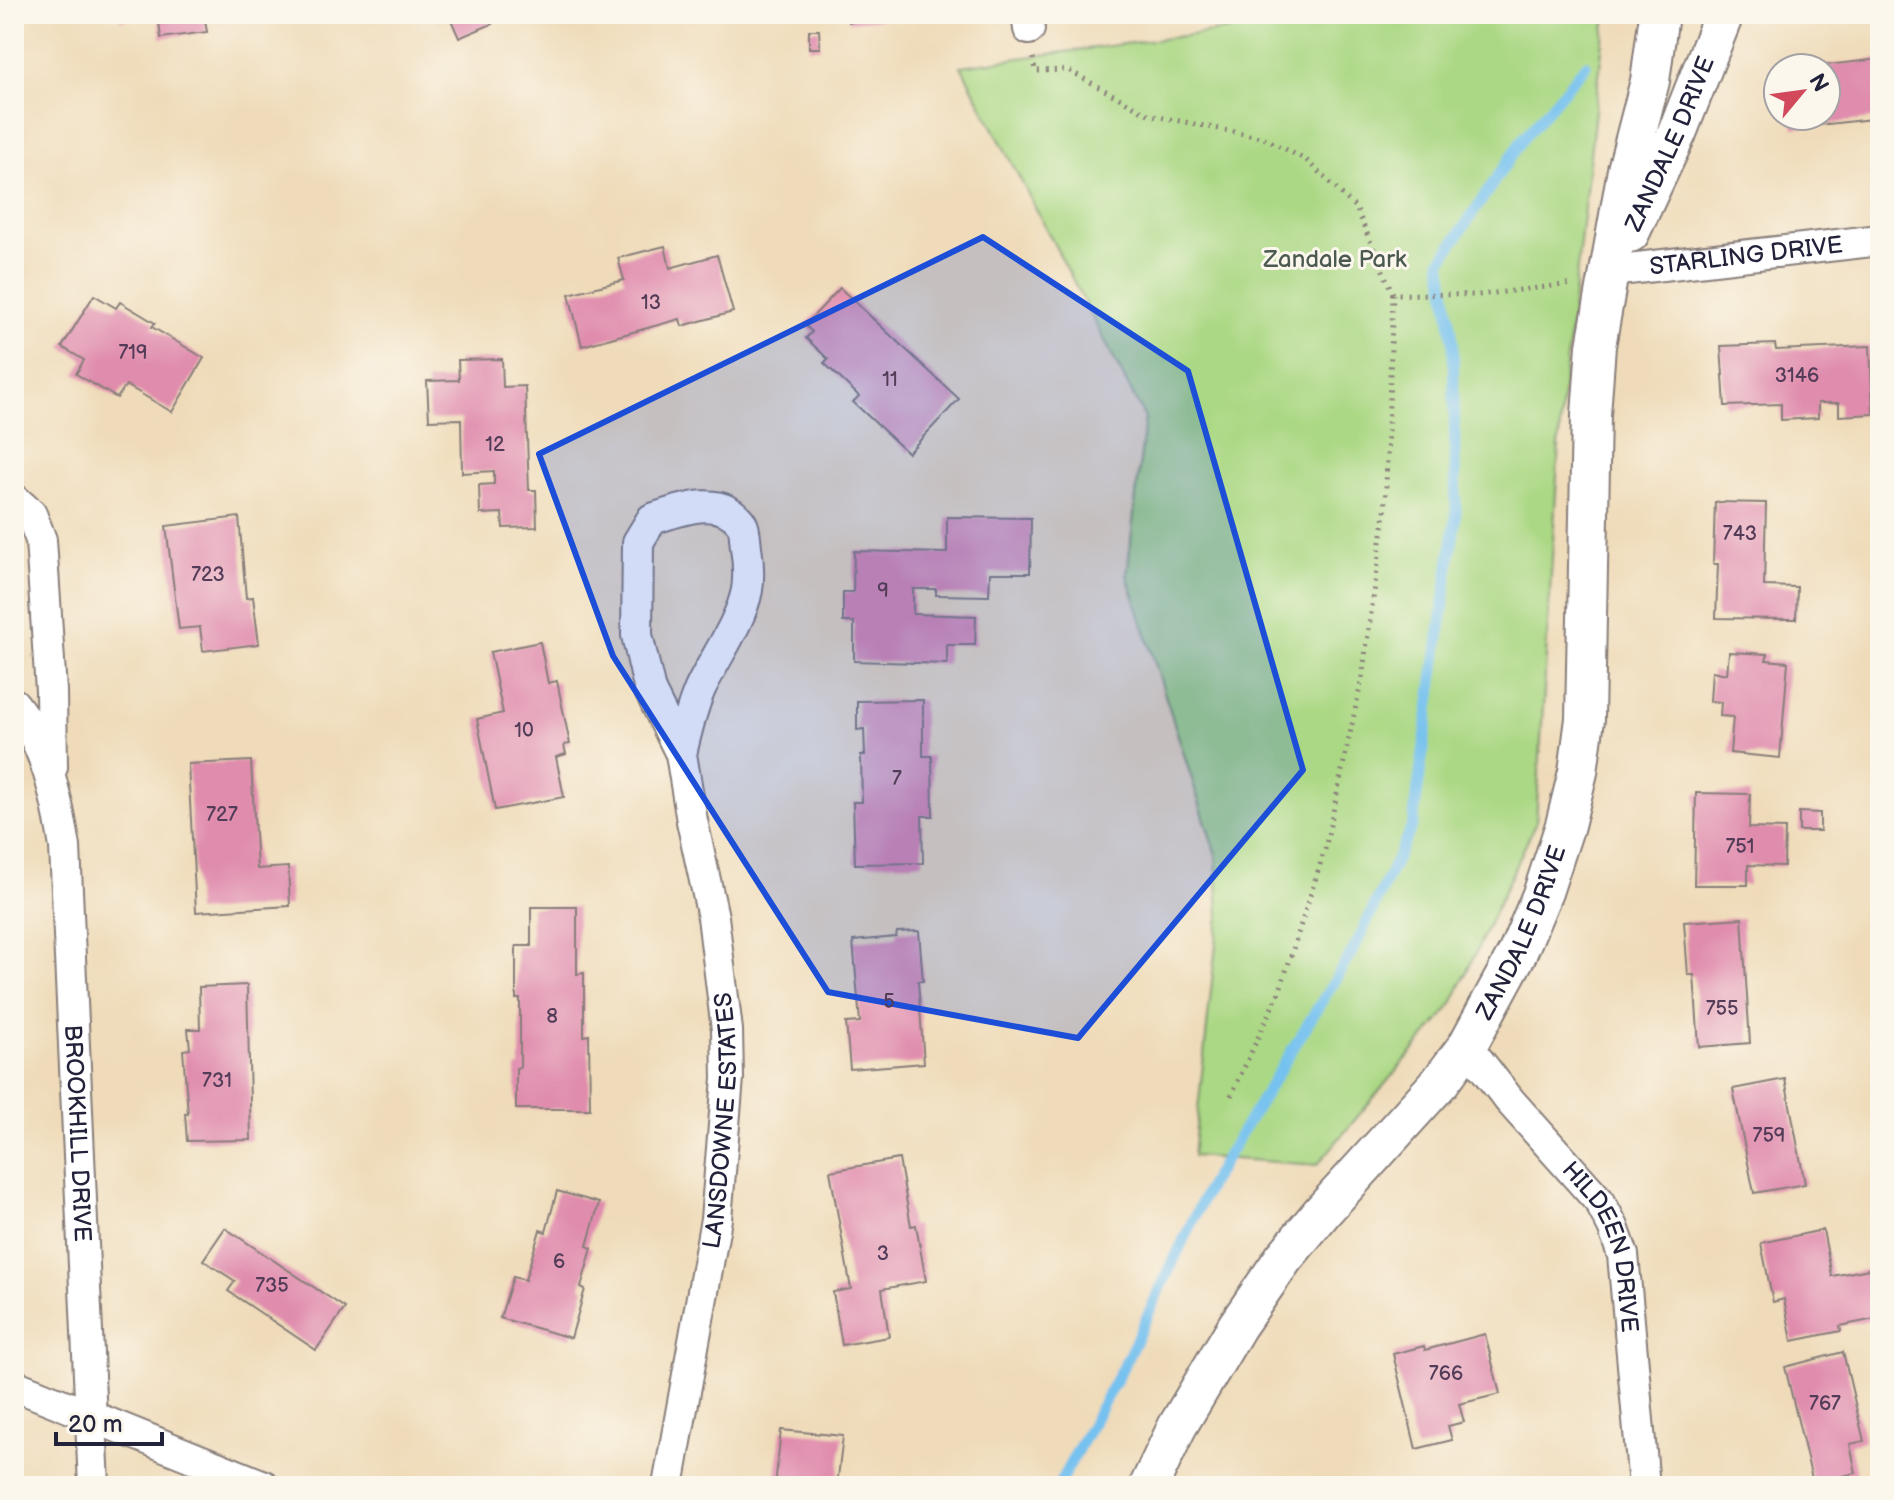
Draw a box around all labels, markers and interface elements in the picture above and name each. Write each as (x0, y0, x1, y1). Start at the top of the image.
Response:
street label: ZANDALE DRIVE (1618, 52, 1720, 236)
north arrow (1762, 52, 1842, 132)
text: N (1802, 69, 1834, 97)
street label: STARLING DRIVE (1648, 230, 1844, 281)
park label: Zandale Park (1262, 245, 1407, 274)
house number: 13 (641, 291, 661, 315)
house number: 719 (118, 341, 148, 365)
house number: 3146 (1775, 364, 1819, 388)
house number: 11 (882, 368, 898, 392)
house number: 12 (485, 433, 505, 457)
house number: 743 (1723, 522, 1757, 546)
house number: 723 (191, 563, 225, 587)
house number: 9 (877, 579, 889, 603)
house number: 10 (514, 719, 534, 743)
house number: 7 (892, 767, 902, 791)
house number: 727 (206, 803, 238, 827)
house number: 751 (1725, 835, 1755, 859)
street label: ZANDALE DRIVE (1469, 842, 1572, 1025)
house number: 5 (883, 990, 895, 1014)
street label: LANSDOWNE ESTATES (696, 991, 743, 1251)
house number: 755 (1706, 997, 1738, 1021)
house number: 8 (546, 1005, 558, 1029)
street label: BROOKHILL DRIVE (59, 1024, 97, 1242)
house number: 731 (202, 1069, 232, 1093)
house number: 759 (1753, 1124, 1785, 1148)
street label: HILDEEN DRIVE (1556, 1155, 1644, 1334)
house number: 3 (877, 1242, 889, 1266)
house number: 6 (553, 1250, 565, 1274)
house number: 735 (255, 1274, 289, 1298)
house number: 766 (1429, 1362, 1463, 1386)
house number: 767 (1809, 1392, 1841, 1416)
scale bar (56, 1396, 162, 1446)
text: 20 m (68, 1410, 123, 1439)

